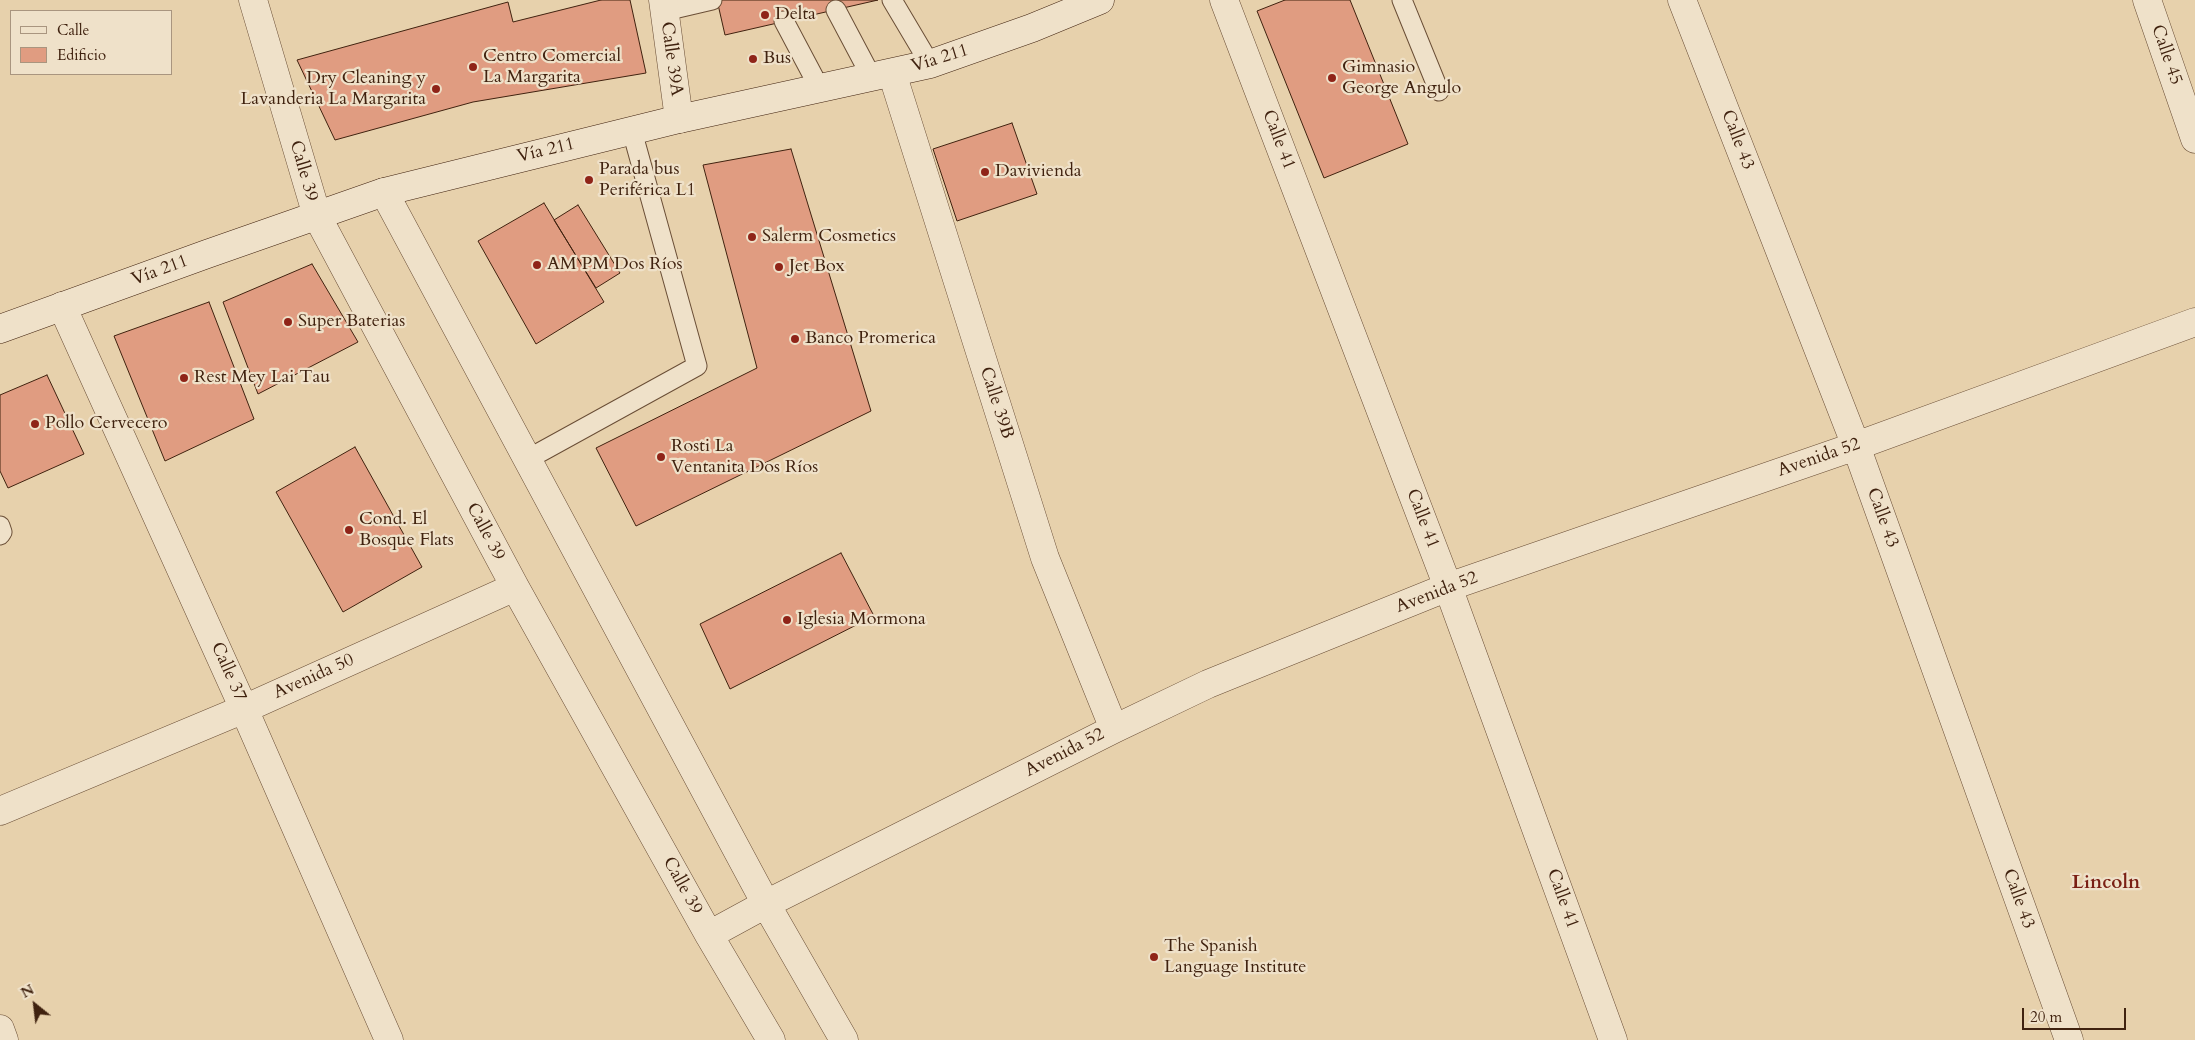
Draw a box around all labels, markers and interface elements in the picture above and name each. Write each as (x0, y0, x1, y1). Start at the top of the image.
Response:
place label: Delta (775, 4, 816, 26)
marker: Delta (759, 9, 771, 21)
legend (10, 10, 172, 75)
text: Calle (57, 20, 89, 40)
street label: Calle 39A (655, 20, 687, 98)
street label: Calle 45 (2146, 22, 2186, 88)
street label: Vía 211 (909, 40, 971, 78)
text: Edificio (57, 45, 106, 65)
place label: Centro Comercial La Margarita (483, 46, 621, 88)
place label: Bus (763, 48, 791, 70)
marker: Bus (747, 53, 759, 65)
place label: Gimnasio George Angulo (1342, 57, 1461, 100)
marker: Centro Comercial La Margarita (467, 61, 479, 73)
place label: Dry Cleaning y Lavanderia La Margarita (240, 68, 426, 110)
marker: Gimnasio George Angulo (1326, 72, 1338, 84)
marker: Dry Cleaning y Lavanderia La Margarita (430, 83, 442, 95)
street label: Calle 41 (1257, 107, 1299, 173)
street label: Calle 43 (1716, 107, 1758, 173)
street label: Vía 211 (515, 134, 577, 168)
street label: Calle 39 (284, 138, 322, 204)
place label: Parada bus Periférica L1 (599, 159, 696, 202)
place label: Davivienda (995, 161, 1082, 183)
marker: Davivienda (979, 166, 991, 178)
marker: Parada bus Periférica L1 (583, 174, 595, 186)
place label: Salerm Cosmetics (762, 226, 896, 248)
marker: Salerm Cosmetics (746, 231, 758, 243)
street label: Vía 211 (129, 251, 191, 291)
place label: AM PM Dos Ríos (547, 254, 683, 276)
place label: Jet Box (789, 256, 845, 278)
marker: AM PM Dos Ríos (531, 259, 543, 271)
marker: Jet Box (773, 261, 785, 273)
place label: Super Baterias (298, 311, 405, 333)
marker: Super Baterias (282, 316, 294, 328)
place label: Banco Promerica (805, 328, 936, 350)
marker: Banco Promerica (789, 333, 801, 345)
street label: Calle 39B (974, 364, 1018, 442)
place label: Rest Mey Lai Tau (194, 367, 330, 389)
marker: Rest Mey Lai Tau (178, 372, 190, 384)
place label: Pollo Cervecero (45, 413, 168, 435)
marker: Pollo Cervecero (29, 418, 41, 430)
street label: Avenida 52 (1775, 434, 1863, 482)
place label: Rosti La Ventanita Dos Ríos (671, 436, 818, 478)
marker: Rosti La Ventanita Dos Ríos (655, 451, 667, 463)
street label: Calle 43 (1861, 485, 1903, 551)
street label: Calle 41 (1401, 486, 1443, 552)
street label: Calle 39 (461, 499, 509, 565)
place label: Cond. El Bosque Flats (359, 509, 454, 552)
marker: Cond. El Bosque Flats (343, 524, 355, 536)
street label: Avenida 52 (1393, 568, 1481, 618)
place label: Iglesia Mormona (797, 609, 926, 631)
marker: Iglesia Mormona (781, 614, 793, 626)
street label: Calle 37 (205, 639, 251, 705)
street label: Avenida 50 (270, 650, 358, 704)
street label: Avenida 52 (1022, 724, 1108, 782)
street label: Calle 39 (657, 854, 707, 918)
street label: Calle 41 (1541, 866, 1583, 932)
street label: Calle 43 (1997, 866, 2039, 932)
district label: Lincoln (2072, 873, 2140, 895)
place label: The Spanish Language Institute (1164, 936, 1306, 979)
marker: The Spanish Language Institute (1148, 951, 1160, 963)
north arrow (10, 980, 60, 1030)
text: N (18, 980, 37, 1003)
scale bar (2025, 998, 2129, 1030)
text: 20 m (2030, 1007, 2062, 1027)

